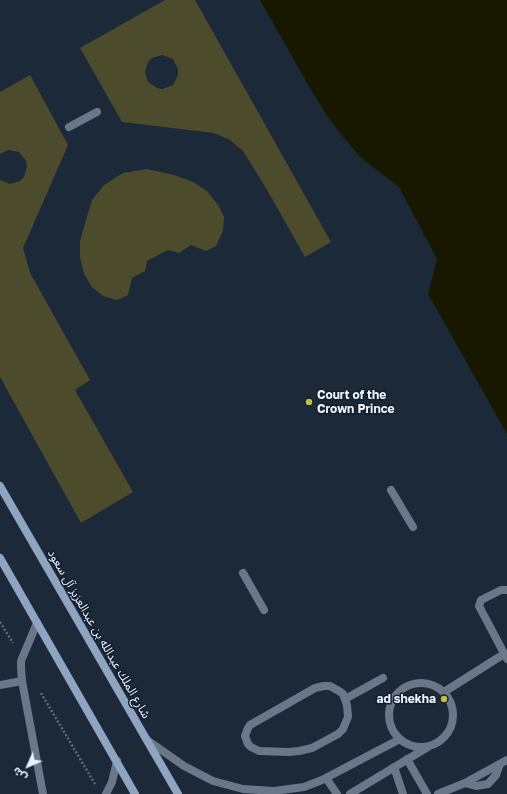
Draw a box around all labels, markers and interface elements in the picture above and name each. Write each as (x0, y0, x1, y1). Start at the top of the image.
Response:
place label: Court of the Crown Prince (317, 388, 395, 416)
marker: Court of the Crown Prince (304, 397, 314, 407)
street label: شارع الملك عبدالله بن عبدالعزيز آل سعود (45, 547, 153, 721)
place label: ad shekha (376, 692, 436, 706)
marker: ad shekha (439, 694, 449, 704)
north arrow (8, 746, 48, 786)
text: ش (9, 765, 29, 785)

